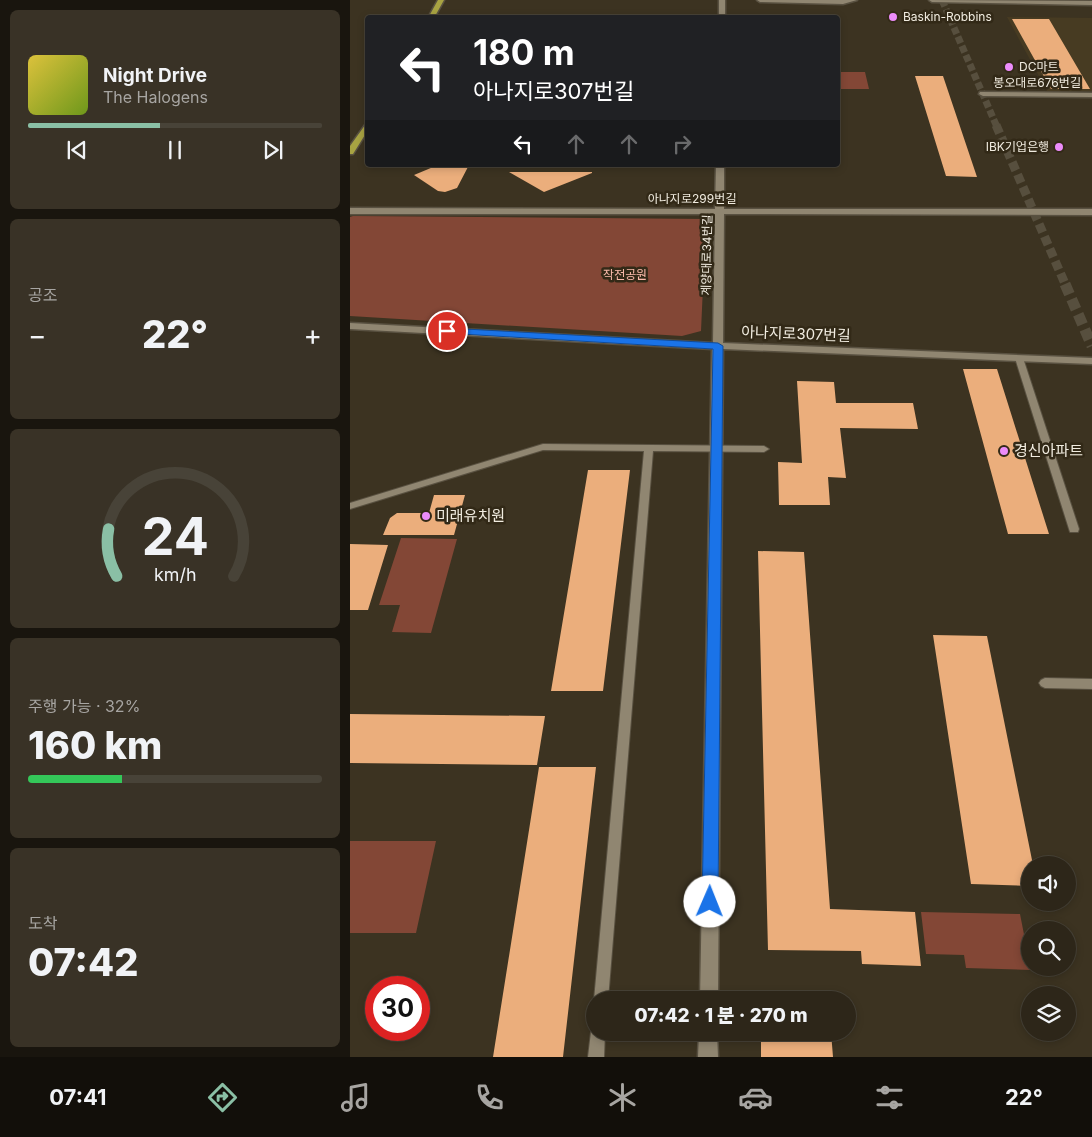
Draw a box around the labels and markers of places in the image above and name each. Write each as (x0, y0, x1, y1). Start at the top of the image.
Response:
place label: Baskin-Robbins (903, 9, 992, 24)
marker: Baskin-Robbins (887, 11, 899, 23)
place label: DC마트 (1019, 59, 1059, 74)
marker: DC마트 (1003, 61, 1015, 73)
place label: IBK기업은행 (986, 139, 1049, 154)
marker: IBK기업은행 (1053, 141, 1065, 153)
pin (426, 310, 468, 352)
place label: 경신아파트 (1014, 441, 1083, 460)
marker: 경신아파트 (998, 445, 1010, 457)
place label: 미래유치원 (436, 506, 505, 525)
marker: 미래유치원 (420, 510, 432, 522)

